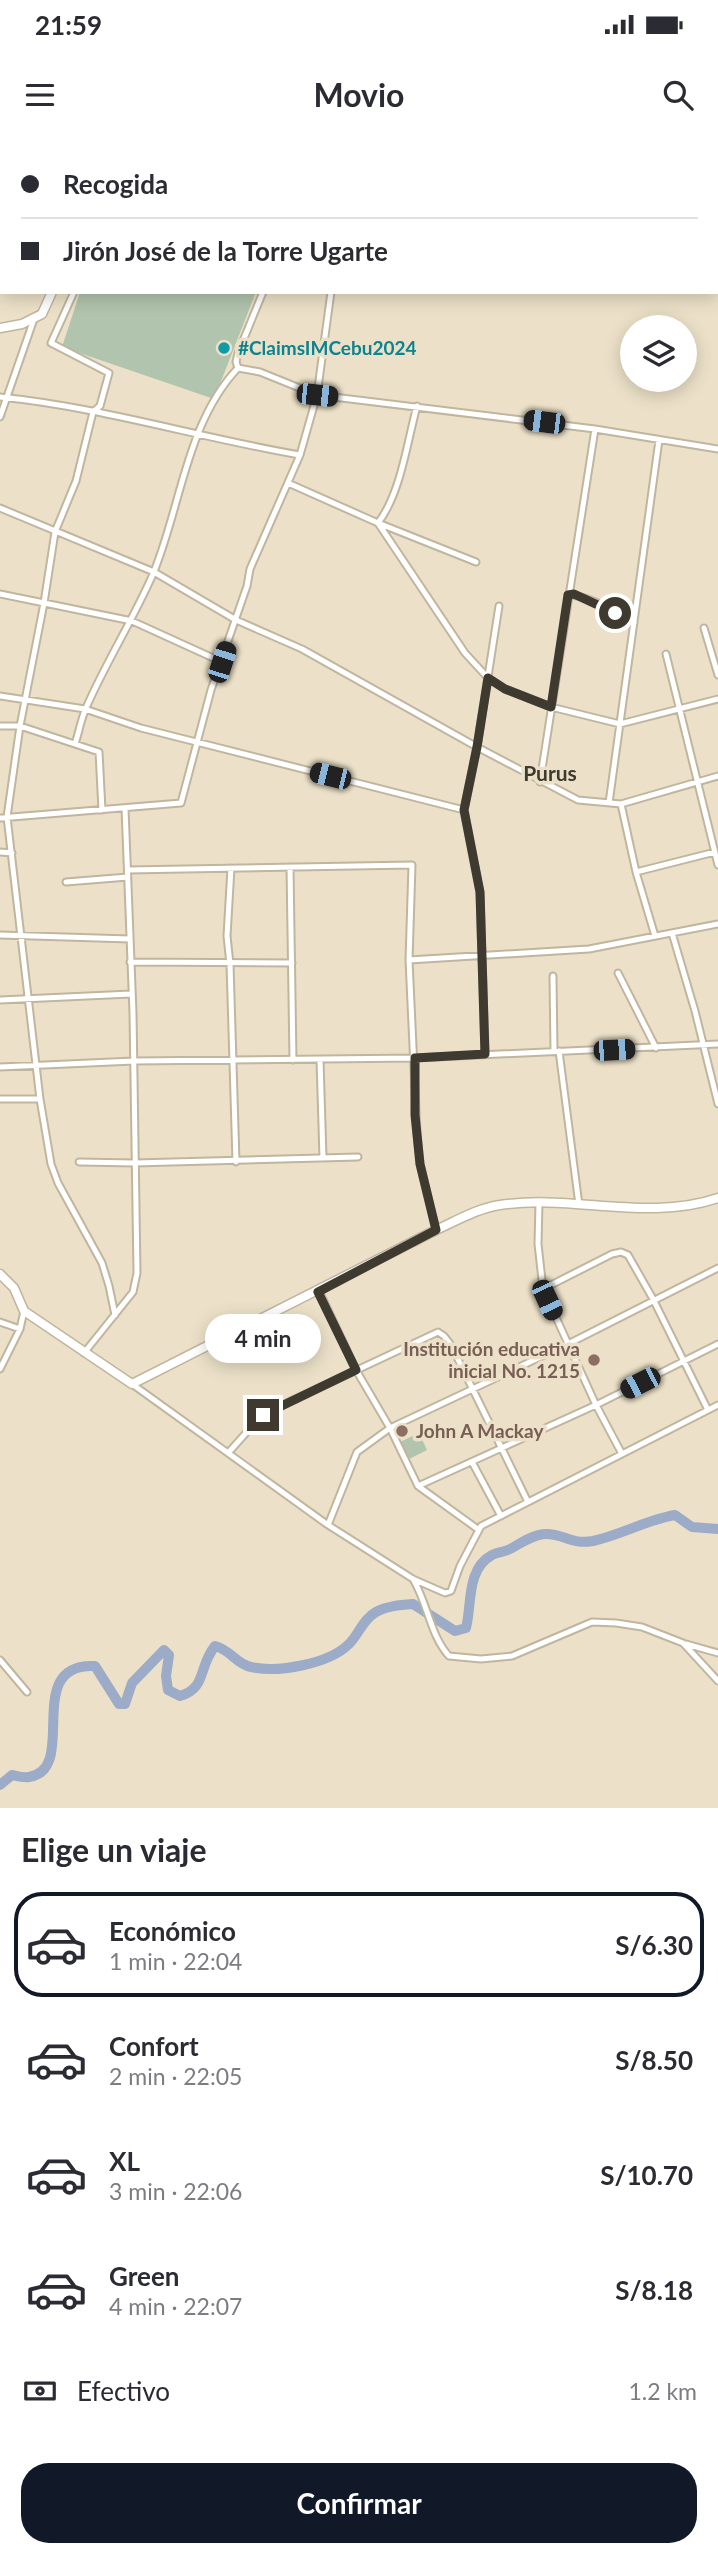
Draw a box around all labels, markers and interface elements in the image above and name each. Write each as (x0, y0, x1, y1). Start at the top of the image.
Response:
text: 21:59 (35, 9, 102, 41)
text: Movio (313, 75, 405, 114)
icon: menu (21, 76, 59, 114)
icon: search (659, 76, 697, 114)
text: Recogida (63, 168, 168, 200)
text: Jirón José de la Torre Ugarte (63, 235, 388, 267)
map controls (620, 315, 697, 392)
button: layers (620, 315, 697, 392)
place label: #ClaimsIMCebu2024 (238, 336, 416, 359)
marker: #ClaimsIMCebu2024 (216, 340, 232, 356)
car (296, 382, 339, 408)
car (522, 409, 567, 435)
route start (599, 597, 631, 629)
car (206, 639, 239, 685)
district label: Purus (523, 760, 577, 785)
car (308, 761, 353, 791)
car (593, 1038, 636, 1062)
car (529, 1277, 566, 1323)
callout: 4 min (205, 1314, 321, 1362)
text: 4 min (234, 1324, 292, 1352)
place label: Institución educativa inicial No. 1215 (403, 1337, 580, 1382)
marker: Institución educativa inicial No. 1215 (586, 1352, 602, 1368)
car (617, 1364, 664, 1402)
route end (247, 1399, 279, 1431)
place label: John A Mackay (416, 1419, 544, 1442)
marker: John A Mackay (394, 1423, 410, 1439)
text: Elige un viaje (21, 1830, 206, 1869)
icon: car (25, 1913, 88, 1976)
text: Económico (109, 1915, 236, 1947)
text: S/6.30 (615, 1929, 693, 1961)
text: 1 min · 22:04 (109, 1947, 242, 1975)
icon: car (25, 2028, 88, 2091)
text: Confort (109, 2030, 199, 2062)
text: S/8.50 (615, 2044, 693, 2076)
text: 2 min · 22:05 (109, 2062, 242, 2090)
icon: car (25, 2143, 88, 2206)
text: XL (109, 2145, 140, 2177)
text: S/10.70 (600, 2159, 693, 2191)
text: 3 min · 22:06 (109, 2177, 242, 2205)
icon: car (25, 2258, 88, 2321)
text: Green (109, 2260, 179, 2292)
text: S/8.18 (615, 2274, 693, 2306)
text: 4 min · 22:07 (109, 2292, 242, 2320)
icon: cash (21, 2372, 59, 2410)
text: Efectivo (77, 2375, 170, 2407)
text: 1.2 km (628, 2377, 697, 2405)
button: Confirmar (21, 2463, 697, 2543)

